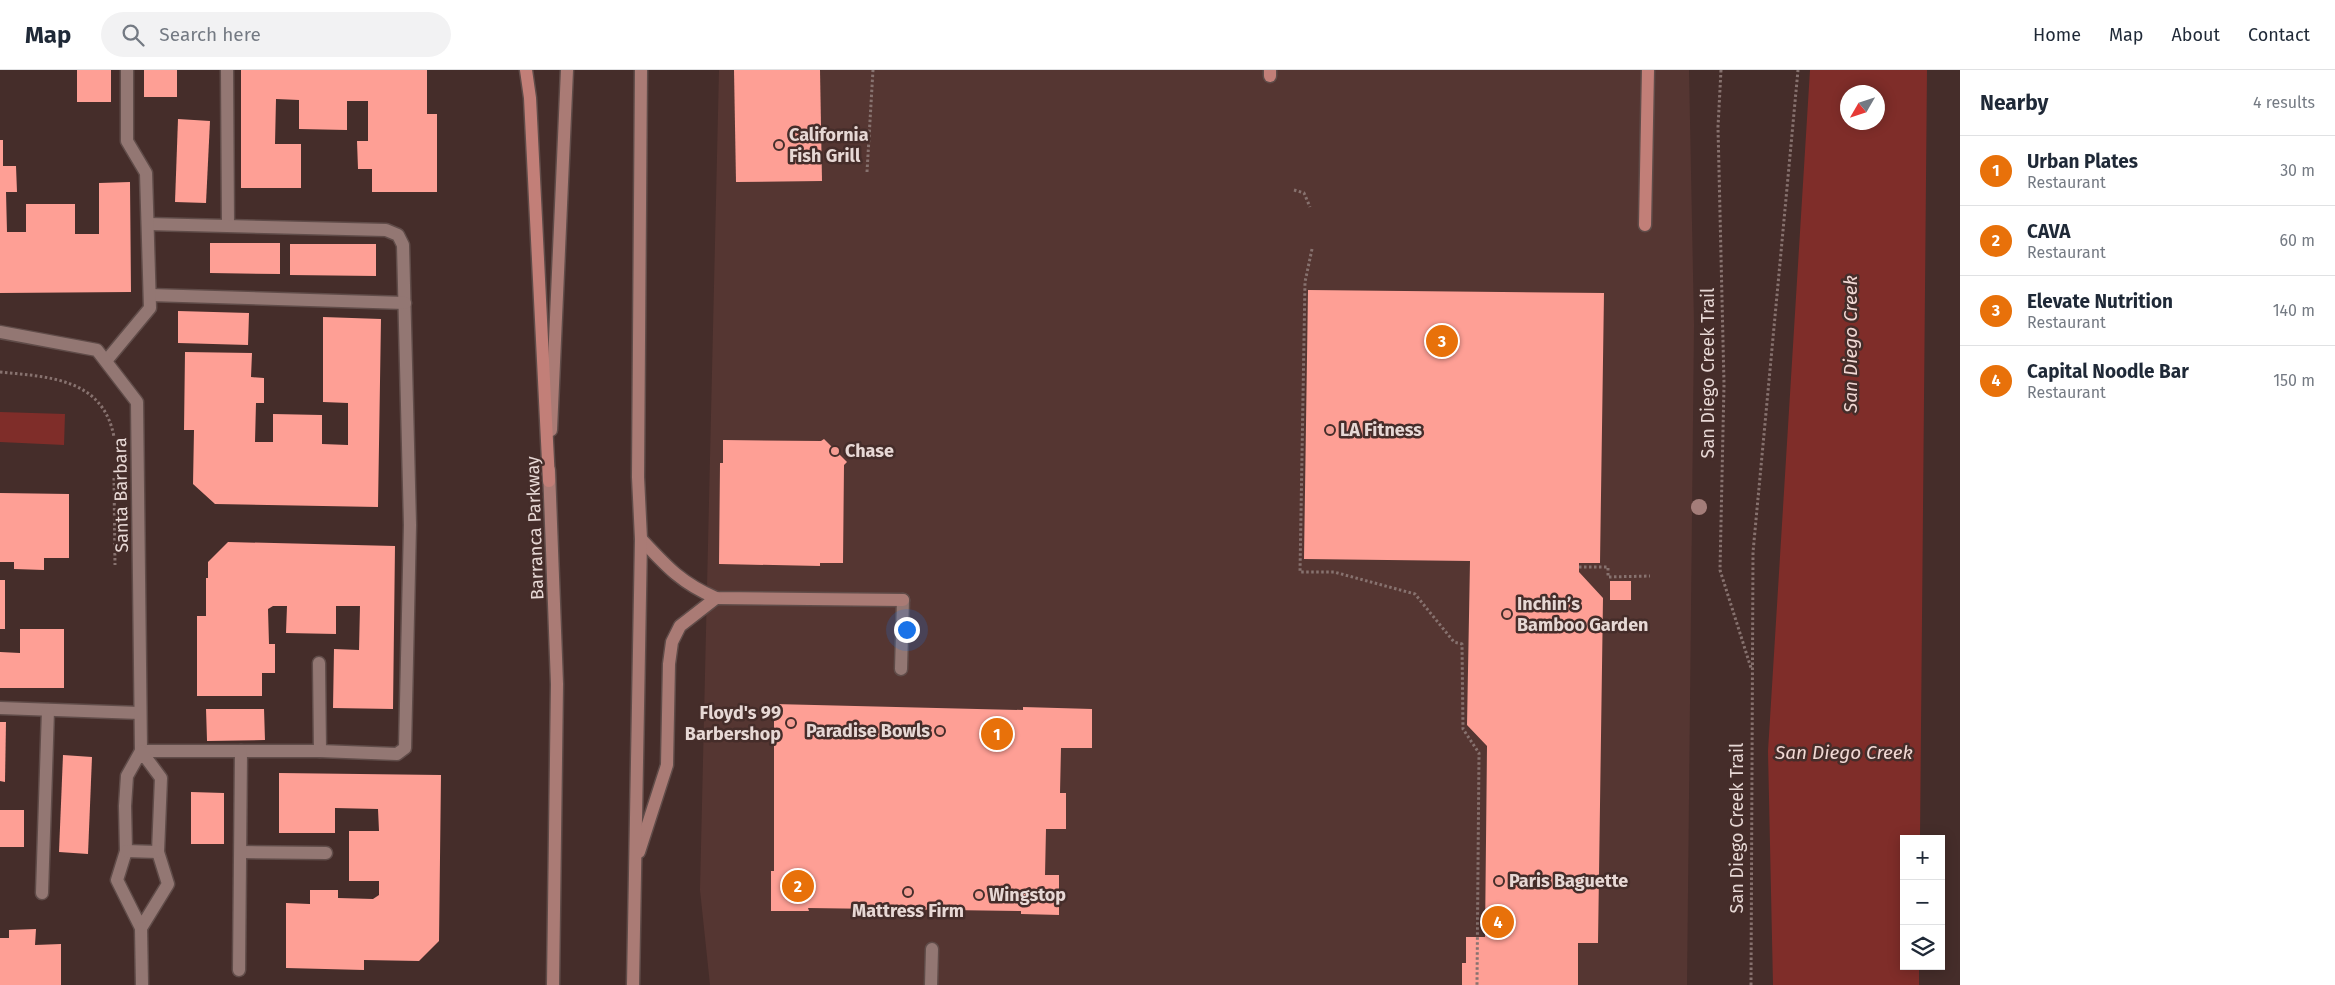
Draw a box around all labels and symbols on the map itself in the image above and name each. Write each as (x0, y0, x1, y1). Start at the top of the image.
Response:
north arrow (1840, 85, 1885, 130)
place label: California Fish Grill (789, 124, 869, 167)
marker: California Fish Grill (773, 139, 785, 151)
water label: San Diego Creek (1839, 275, 1862, 414)
street label: San Diego Creek Trail (1697, 288, 1719, 458)
pin: 3 (1426, 322, 1458, 360)
place label: LA Fitness (1340, 419, 1422, 441)
marker: LA Fitness (1324, 424, 1336, 436)
street label: Santa Barbara (109, 437, 133, 553)
place label: Chase (845, 440, 894, 462)
marker: Chase (829, 445, 841, 457)
street label: Barranca Parkway (521, 456, 549, 600)
place label: Inchin’s Bamboo Garden (1517, 593, 1649, 636)
marker: Inchin’s Bamboo Garden (1501, 608, 1513, 620)
your location (894, 617, 920, 643)
place label: Floyd's 99 Barbershop (685, 702, 781, 745)
pin: 1 (981, 715, 1013, 753)
marker: Floyd's 99 Barbershop (785, 717, 797, 729)
place label: Paradise Bowls (806, 720, 930, 742)
marker: Paradise Bowls (934, 725, 946, 737)
water label: San Diego Creek (1774, 741, 1913, 764)
street label: San Diego Creek Trail (1726, 743, 1748, 913)
pin: 2 (782, 867, 814, 905)
place label: Paris Baguette (1509, 870, 1628, 892)
marker: Paris Baguette (1493, 875, 1505, 887)
place label: Wingstop (989, 884, 1066, 906)
marker: Mattress Firm (902, 886, 914, 898)
marker: Wingstop (973, 889, 985, 901)
place label: Mattress Firm (852, 900, 964, 922)
pin: 4 (1482, 903, 1514, 941)

